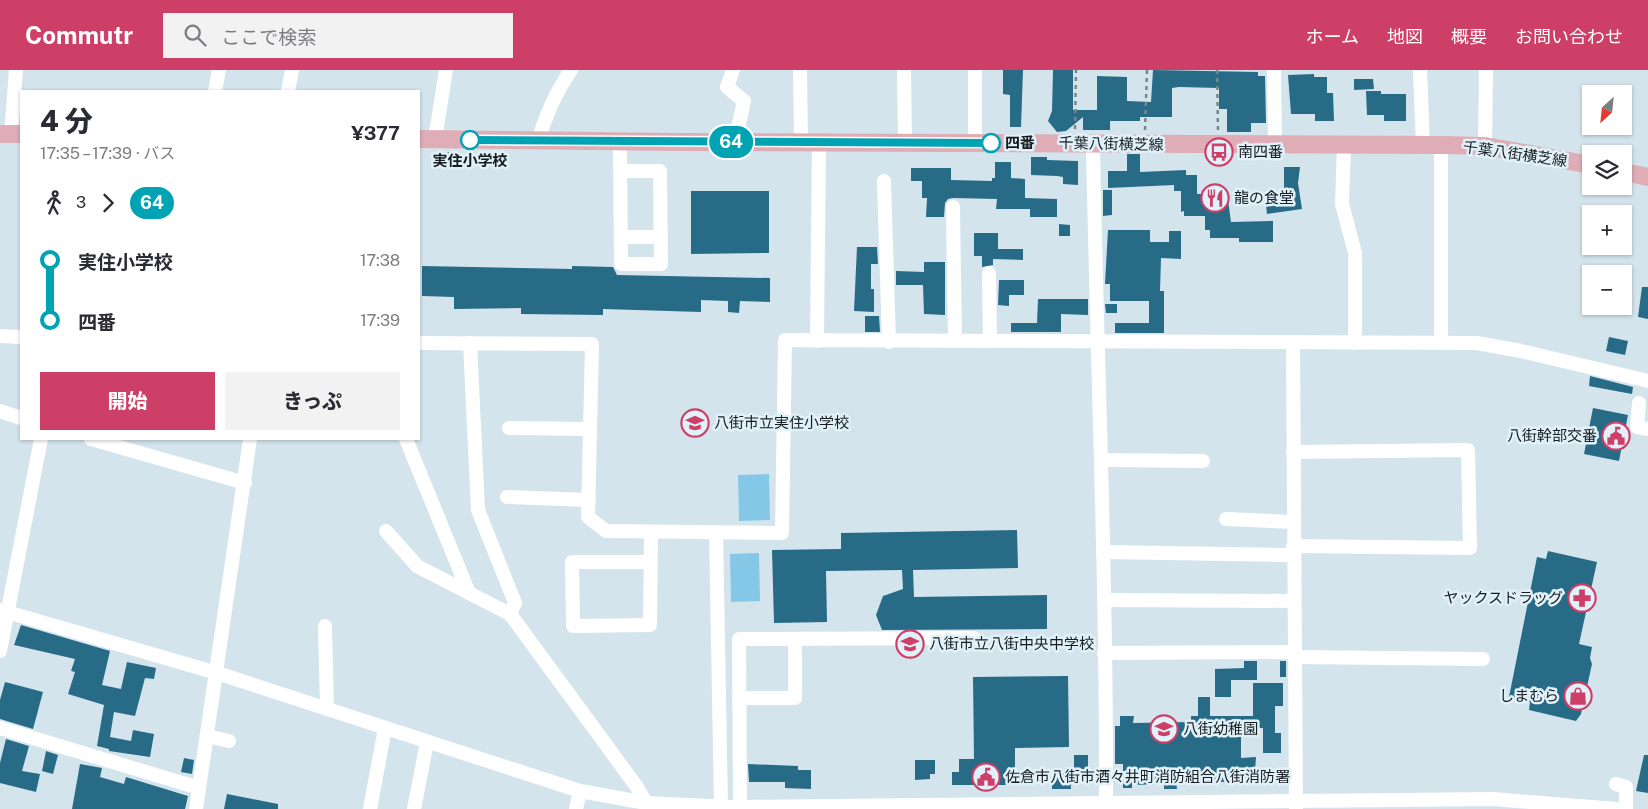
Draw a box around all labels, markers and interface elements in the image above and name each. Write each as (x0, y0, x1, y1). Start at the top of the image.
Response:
search box (163, 13, 513, 58)
text: Commutr (25, 21, 133, 49)
icon: search (181, 21, 209, 49)
text: ここで検索 (221, 26, 316, 48)
text: ホーム (1306, 26, 1359, 47)
text: 地図 (1387, 26, 1423, 47)
text: 概要 (1451, 26, 1487, 47)
text: お問い合わせ (1515, 26, 1623, 47)
north arrow (1582, 85, 1632, 135)
map controls (1582, 85, 1632, 315)
text: 4 分 (40, 104, 93, 137)
text: ¥377 (351, 122, 400, 144)
line badge: 64 (708, 126, 754, 158)
marker: 実住小学校 (460, 130, 480, 150)
text: 64 (719, 131, 743, 152)
marker: 四番 (981, 133, 1001, 153)
place label: 四番 (1005, 134, 1035, 151)
street label: 千葉八街横芝線 (1058, 134, 1164, 153)
bus stop icon: 南四番 (1204, 137, 1234, 167)
street label: 千葉八街横芝線 (1462, 138, 1568, 169)
place label: 南四番 (1238, 143, 1283, 160)
text: 17:35 – 17:39 · バス (40, 144, 175, 163)
button: layers (1582, 145, 1632, 195)
place label: 実住小学校 (432, 152, 508, 169)
restaurant icon: 龍の食堂 (1200, 183, 1230, 213)
icon: walk (40, 189, 68, 217)
icon: forward (94, 189, 122, 217)
place label: 龍の食堂 (1234, 189, 1294, 206)
text: 64 (140, 192, 164, 213)
text: 3 (76, 193, 86, 212)
button: + (1582, 205, 1632, 255)
text: 実住小学校 (78, 251, 173, 273)
text: 17:38 (360, 251, 400, 270)
button: − (1582, 265, 1632, 315)
text: 四番 (78, 311, 116, 333)
text: 17:39 (360, 311, 400, 330)
button: 開始 (40, 372, 215, 430)
button: きっぷ (225, 372, 400, 430)
school or university icon: 八街市立実住小学校 (680, 408, 710, 438)
place label: 八街市立実住小学校 (714, 414, 849, 431)
public building icon: 八街幹部交番 (1601, 421, 1631, 451)
place label: 八街幹部交番 (1507, 427, 1597, 444)
pharmacy icon: ヤックスドラッグ (1567, 583, 1597, 613)
place label: ヤックスドラッグ (1443, 589, 1563, 606)
school or university icon: 八街市立八街中央中学校 (895, 629, 925, 659)
place label: 八街市立八街中央中学校 (929, 635, 1094, 652)
shop icon: しまむら (1563, 681, 1593, 711)
place label: しまむら (1499, 687, 1559, 704)
school or university icon: 八街幼稚園 (1149, 714, 1179, 744)
place label: 八街幼稚園 (1183, 720, 1258, 737)
public building icon: 佐倉市八街市酒々井町消防組合八街消防署 (971, 762, 1001, 792)
place label: 佐倉市八街市酒々井町消防組合八街消防署 (1005, 768, 1290, 785)

